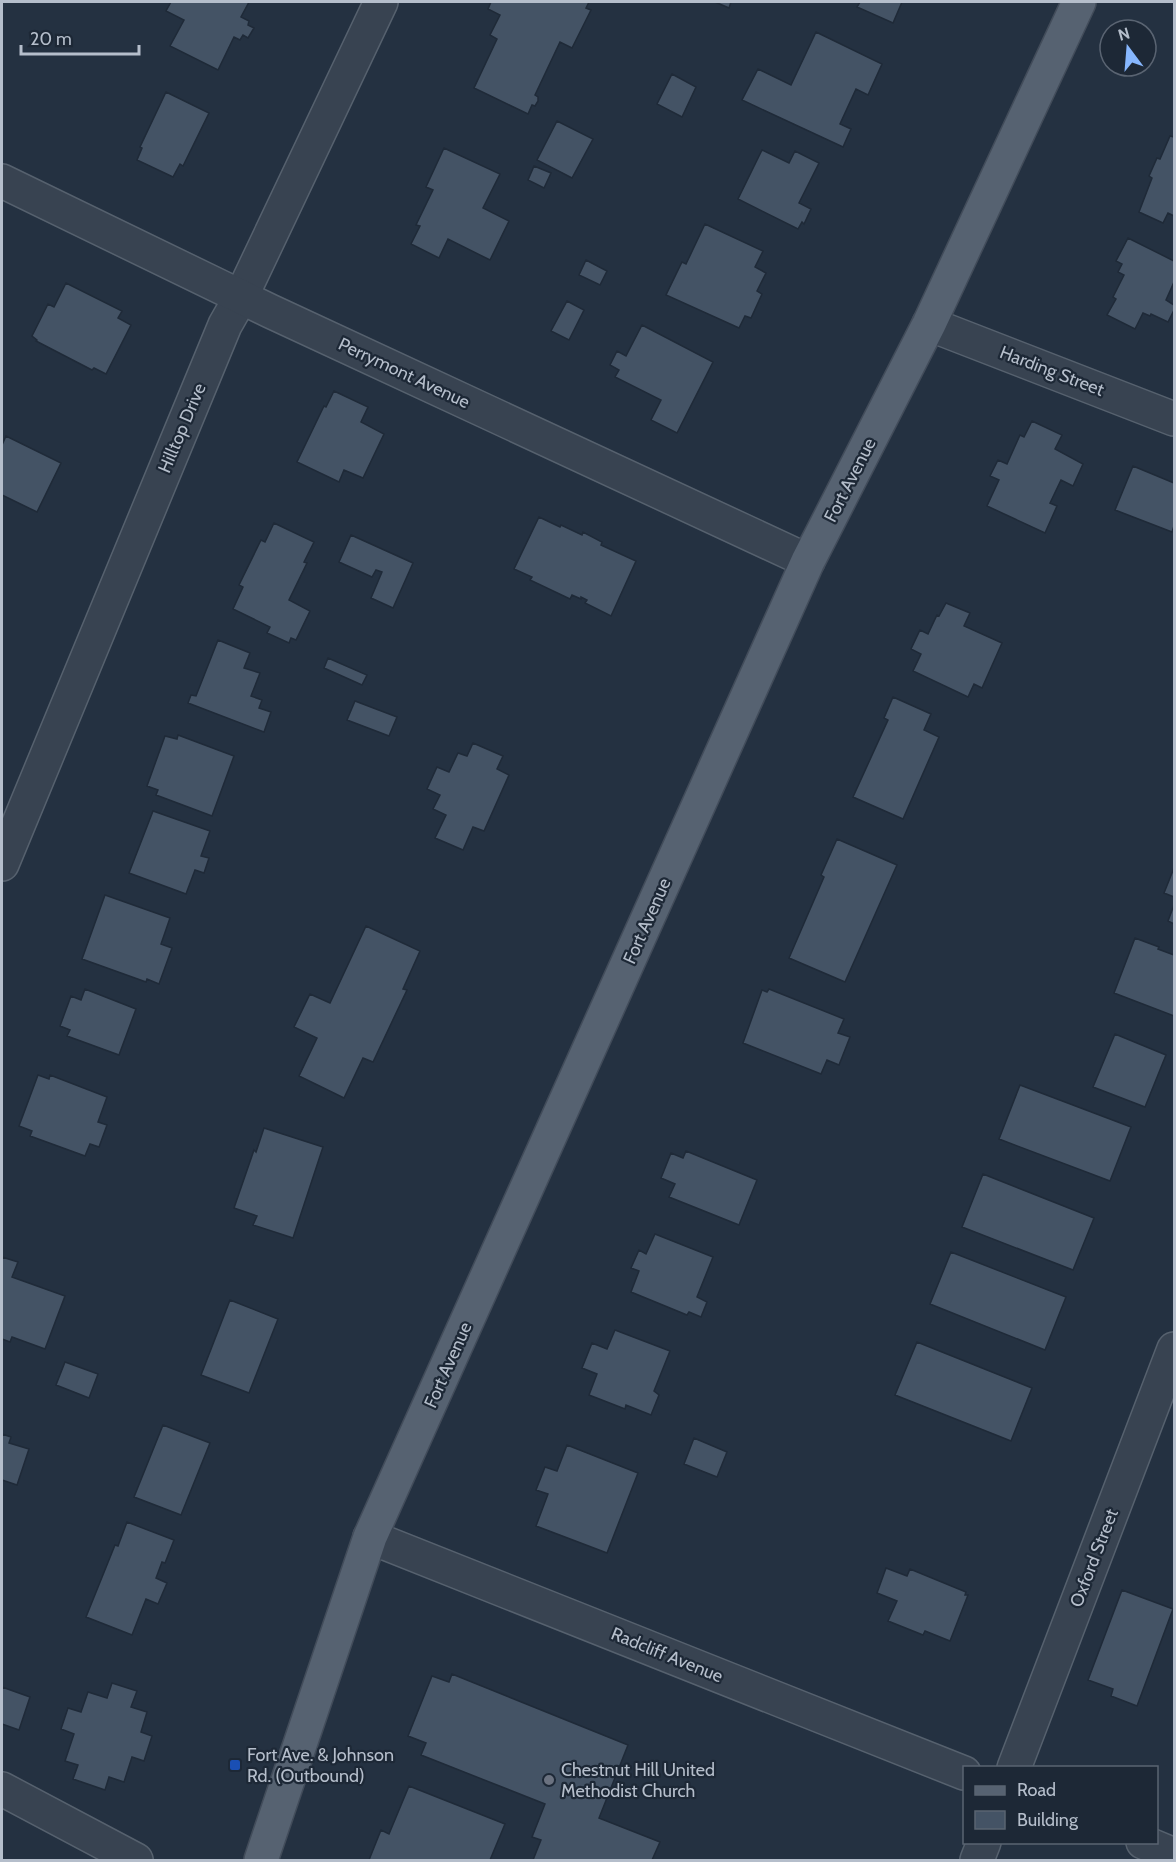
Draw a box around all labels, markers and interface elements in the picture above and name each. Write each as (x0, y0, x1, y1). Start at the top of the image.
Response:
scale bar (21, 18, 140, 56)
north arrow (1098, 18, 1158, 78)
text: N (1116, 23, 1132, 45)
text: 20 m (30, 28, 72, 50)
street label: Perrymont Avenue (335, 333, 473, 413)
street label: Harding Street (997, 341, 1107, 401)
street label: Hilltop Drive (153, 380, 211, 476)
street label: Fort Avenue (819, 434, 881, 526)
street label: Fort Avenue (618, 875, 676, 967)
street label: Fort Avenue (419, 1319, 477, 1411)
street label: Oxford Street (1065, 1506, 1123, 1610)
street label: Radcliff Avenue (608, 1623, 726, 1687)
place label: Fort Ave. & Johnson Rd. (Outbound) (247, 1744, 394, 1787)
marker: Fort Ave. & Johnson Rd. (Outbound) (228, 1758, 242, 1772)
place label: Chestnut Hill United Methodist Church (561, 1759, 715, 1802)
legend (963, 1766, 1158, 1844)
marker: Chestnut Hill United Methodist Church (542, 1773, 556, 1787)
text: Road (1017, 1779, 1056, 1801)
text: Building (1017, 1809, 1079, 1831)

